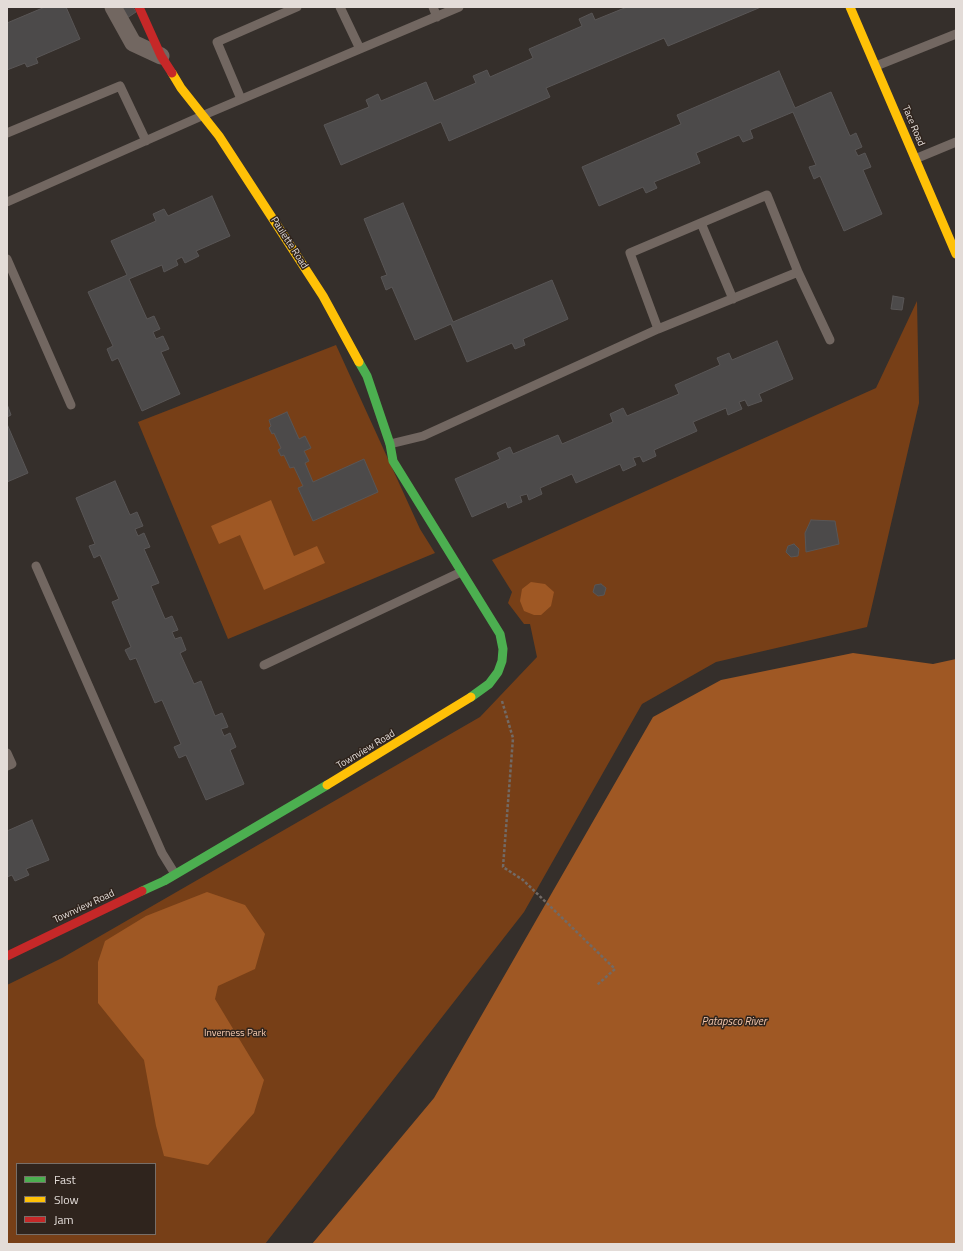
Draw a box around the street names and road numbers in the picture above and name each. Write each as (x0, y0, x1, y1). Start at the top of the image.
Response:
street label: Tace Road (899, 104, 927, 148)
street label: Paulette Road (268, 215, 310, 271)
street label: Townview Road (335, 728, 397, 772)
street label: Townview Road (52, 888, 116, 926)

